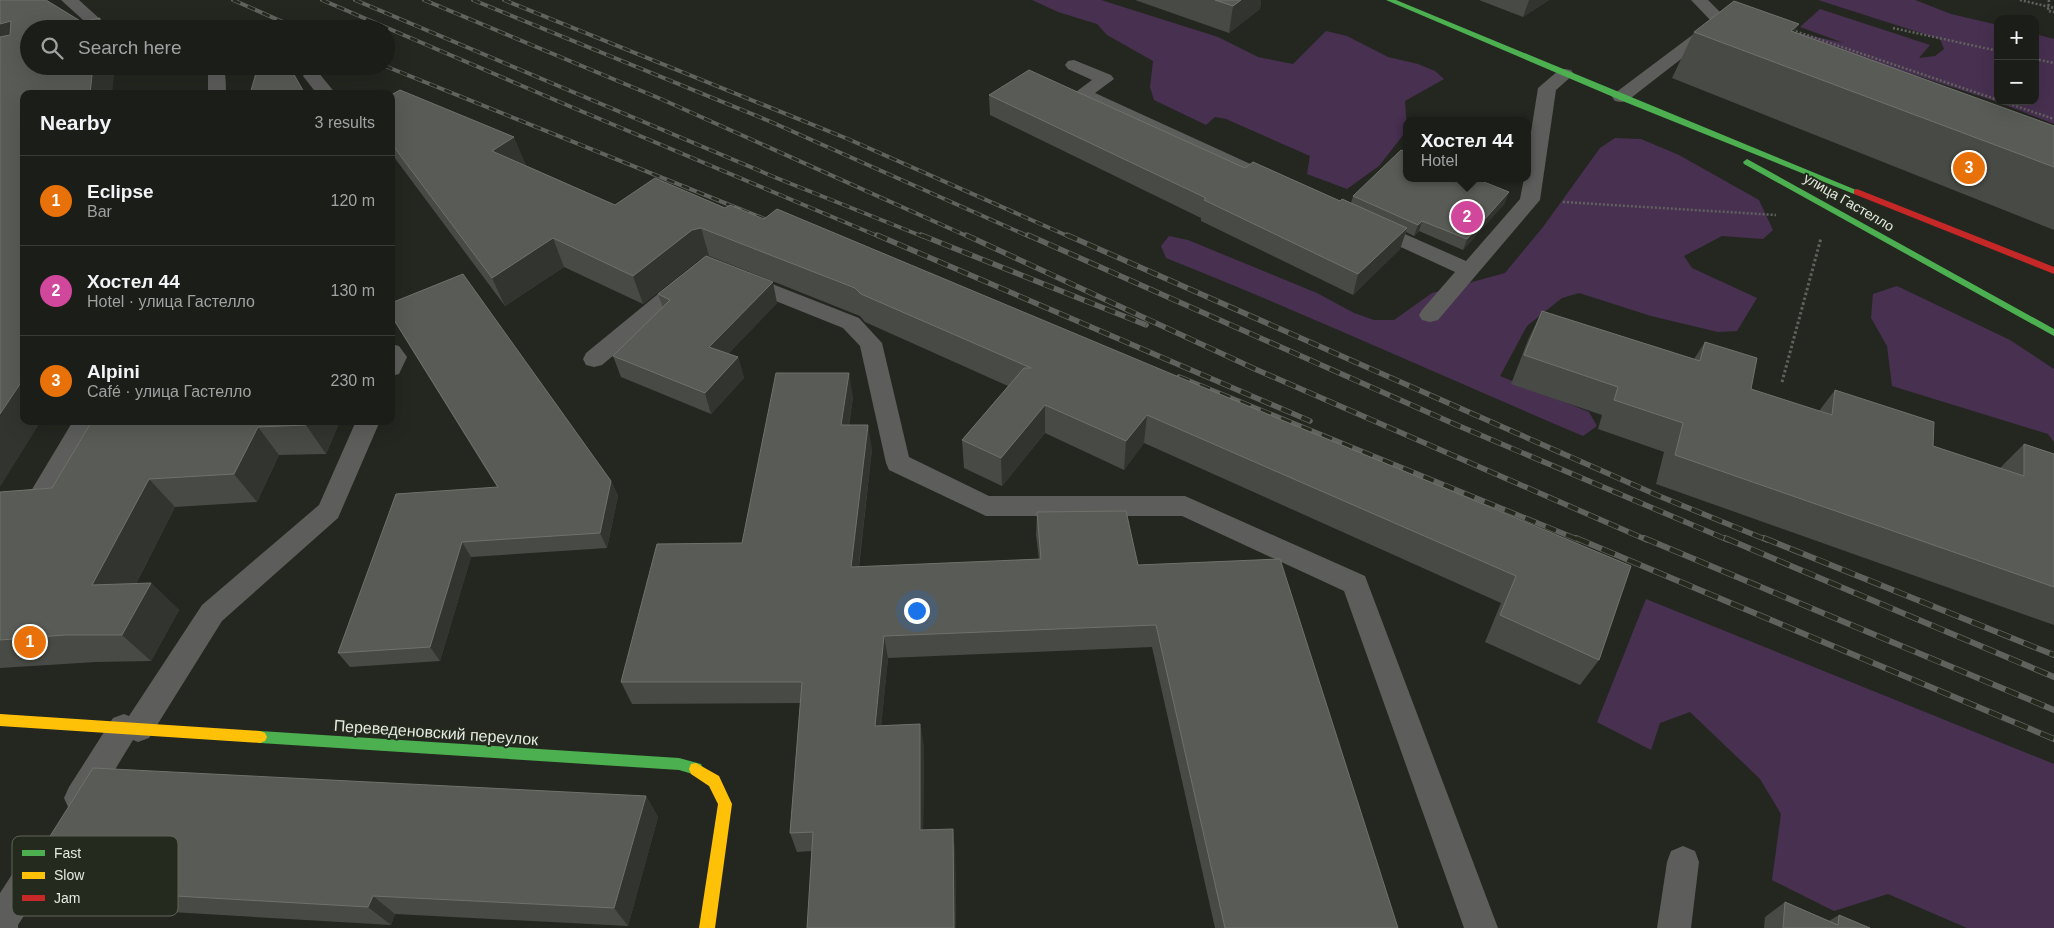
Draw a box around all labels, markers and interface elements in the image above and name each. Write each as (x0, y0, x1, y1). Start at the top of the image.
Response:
map controls (1994, 15, 2039, 105)
button: + (1994, 15, 2039, 60)
search box (20, 20, 395, 75)
icon: search (38, 34, 66, 62)
text: Search here (78, 37, 182, 58)
button: − (1994, 60, 2039, 105)
text: Nearby (40, 111, 111, 134)
text: 3 results (315, 114, 375, 131)
popup (1403, 117, 1531, 182)
text: Хостел 44 (1421, 130, 1513, 151)
pin: 3 (1953, 149, 1985, 187)
text: Hotel (1421, 152, 1458, 169)
street label: улица Гастелло (1801, 170, 1897, 234)
text: Eclipse (87, 181, 154, 202)
text: 1 (52, 192, 60, 209)
text: 120 m (331, 192, 375, 209)
pin: 2 (1451, 198, 1483, 236)
text: Bar (87, 203, 112, 220)
text: Хостел 44 (87, 271, 180, 292)
text: 2 (52, 282, 60, 299)
text: 130 m (331, 282, 375, 299)
text: Hotel · улица Гастелло (87, 293, 255, 310)
text: Alpini (87, 361, 140, 382)
text: 3 (52, 372, 60, 389)
text: 230 m (331, 372, 375, 389)
text: Café · улица Гастелло (87, 383, 251, 400)
your location (904, 598, 930, 624)
pin: 1 (14, 623, 46, 661)
street label: Переведеновский переулок (333, 717, 540, 748)
legend (12, 836, 178, 916)
text: Fast (54, 845, 81, 861)
text: Slow (54, 867, 85, 883)
text: Jam (54, 890, 80, 906)

